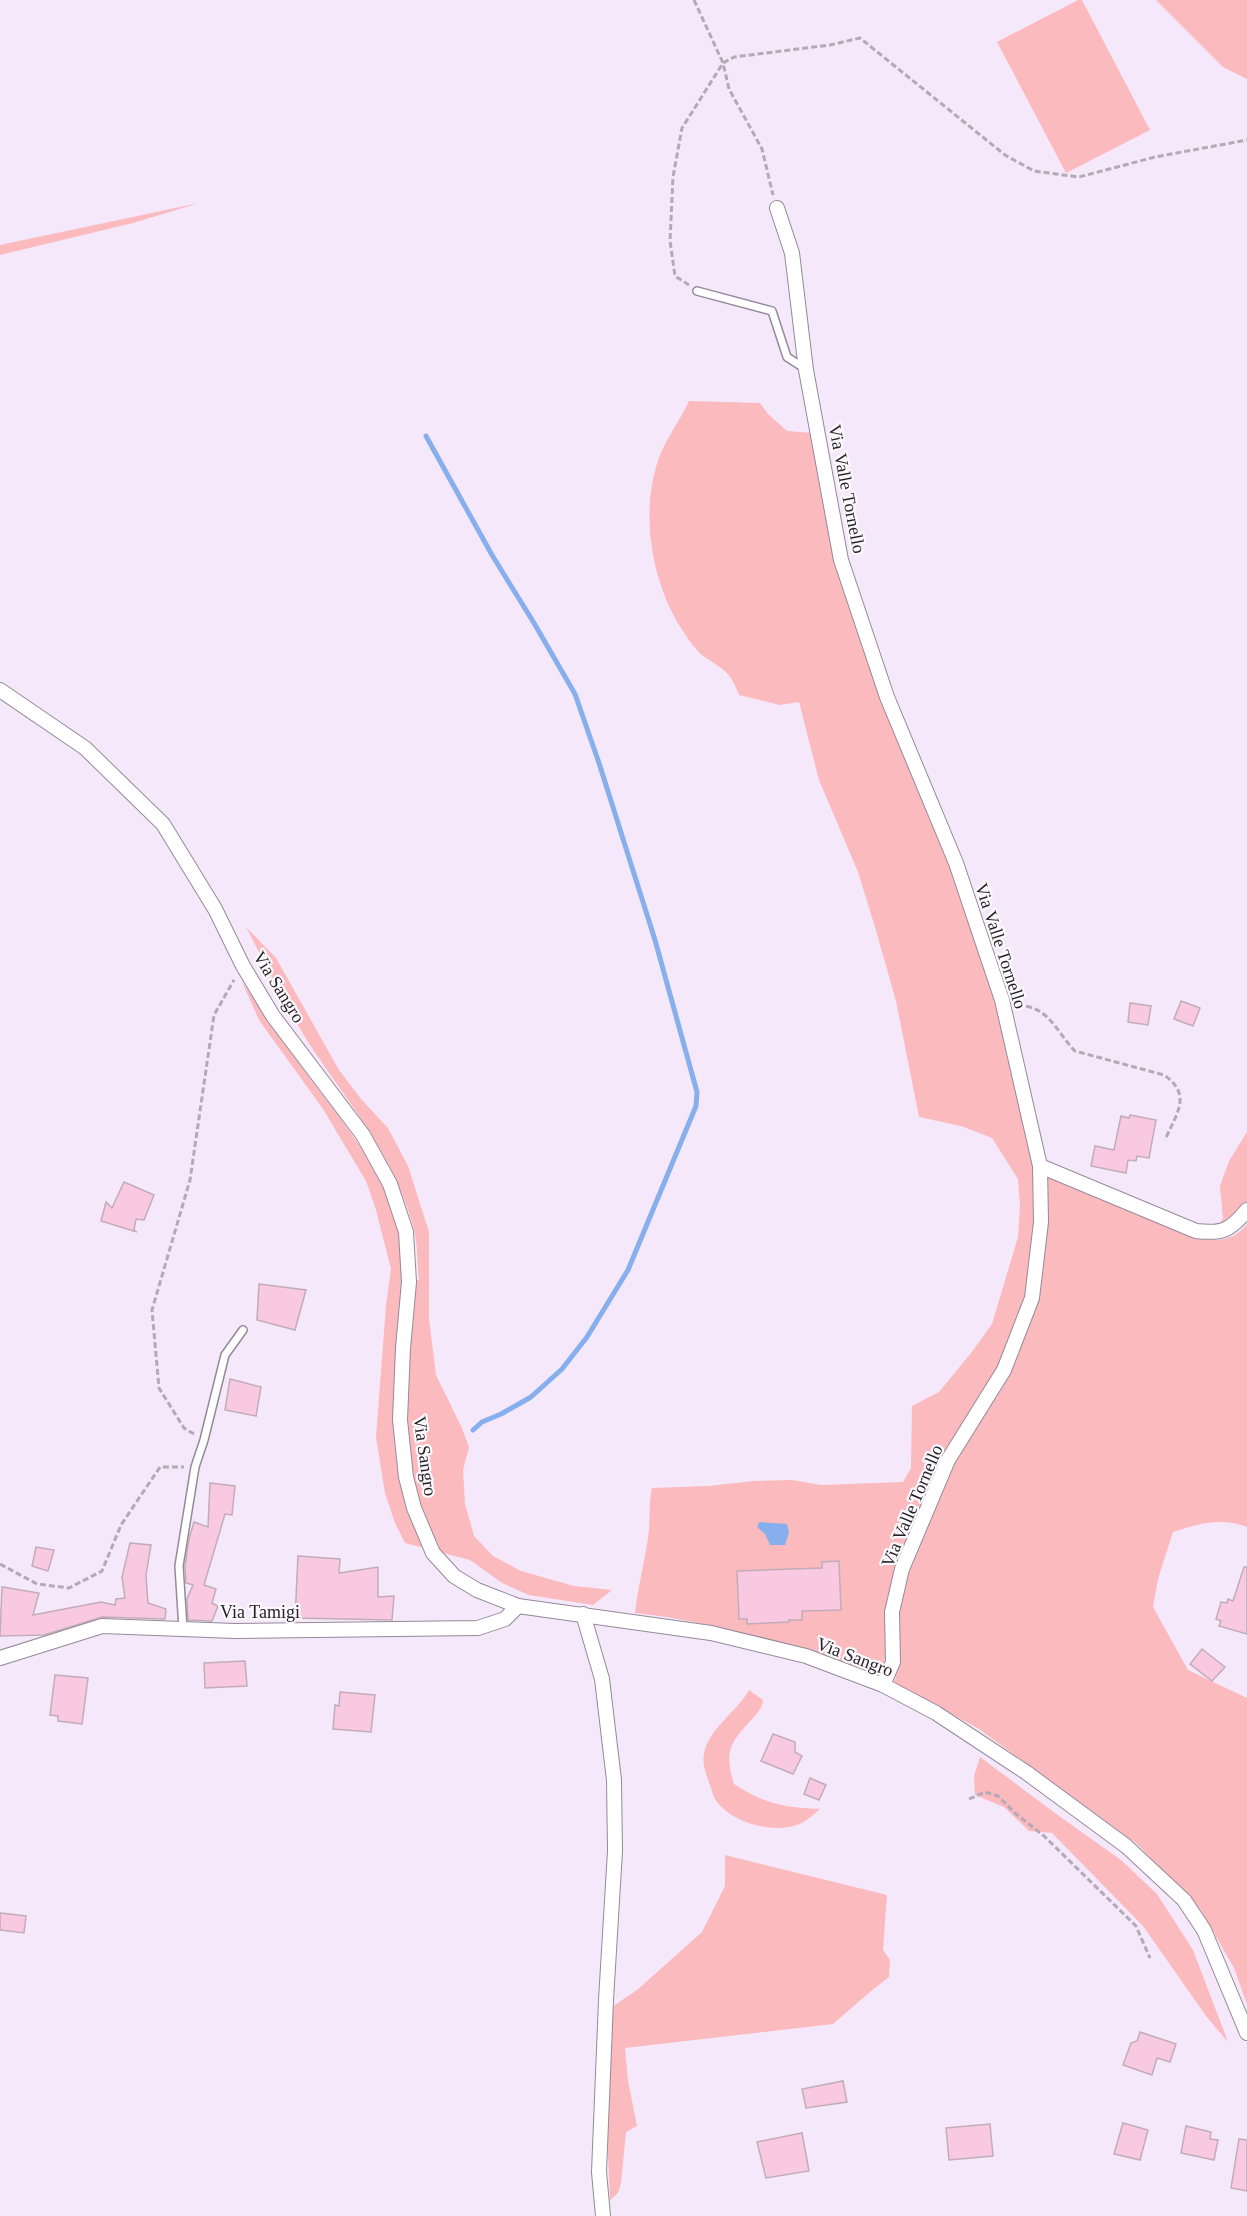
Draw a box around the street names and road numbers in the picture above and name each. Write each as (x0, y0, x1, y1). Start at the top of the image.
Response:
street label: Via Valle Tornello (825, 423, 869, 555)
street label: Via Valle Tornello (971, 881, 1031, 1011)
street label: Via Sangro (249, 948, 309, 1026)
street label: Via Sangro (410, 1415, 440, 1497)
street label: Via Valle Tornello (877, 1442, 947, 1570)
street label: Via Tamigi (220, 1602, 300, 1622)
street label: Via Sangro (814, 1633, 896, 1681)

